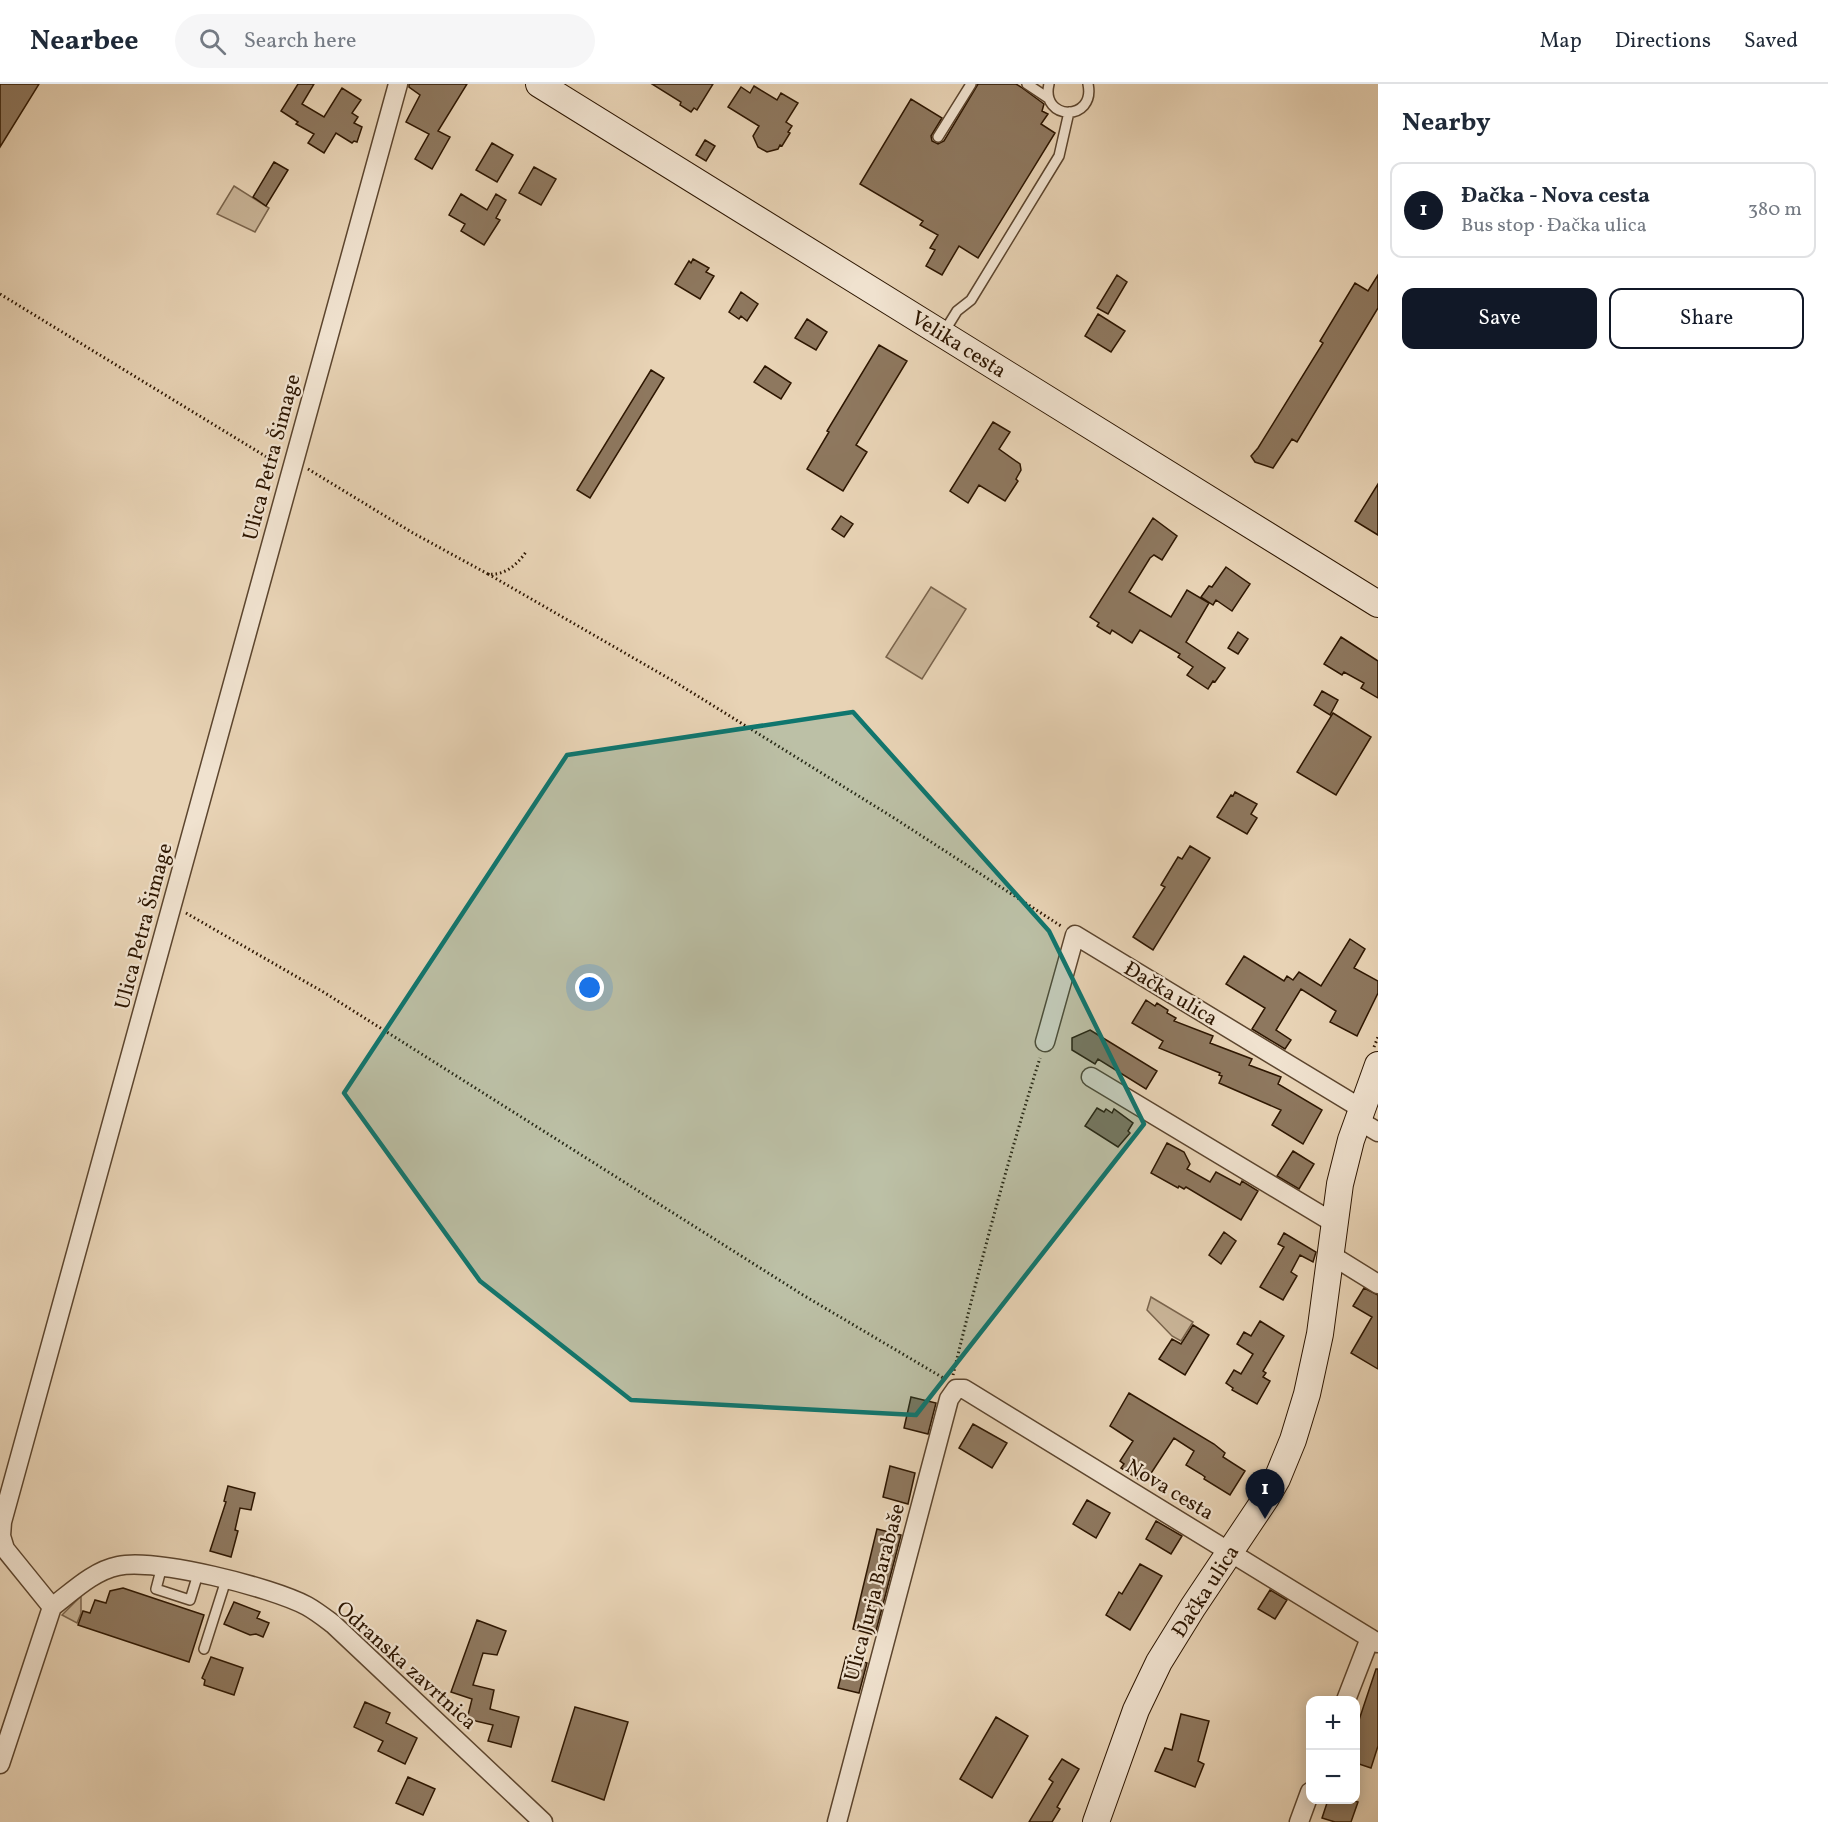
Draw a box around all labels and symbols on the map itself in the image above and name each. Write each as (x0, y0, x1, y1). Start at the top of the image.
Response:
street label: Velika cesta (905, 305, 1011, 386)
street label: Ulica Petra Šimage (236, 371, 309, 544)
street label: Ulica Petra Šimage (108, 840, 181, 1013)
street label: Đačka ulica (1118, 955, 1223, 1034)
your location (575, 973, 604, 1002)
street label: Nova cesta (1120, 1453, 1219, 1528)
pin: 1 (1246, 1470, 1284, 1519)
street label: Ulica Jurja Barabaše (838, 1500, 913, 1684)
street label: Đačka ulica (1165, 1540, 1247, 1644)
street label: Odranska zavrtnica (329, 1595, 483, 1737)

